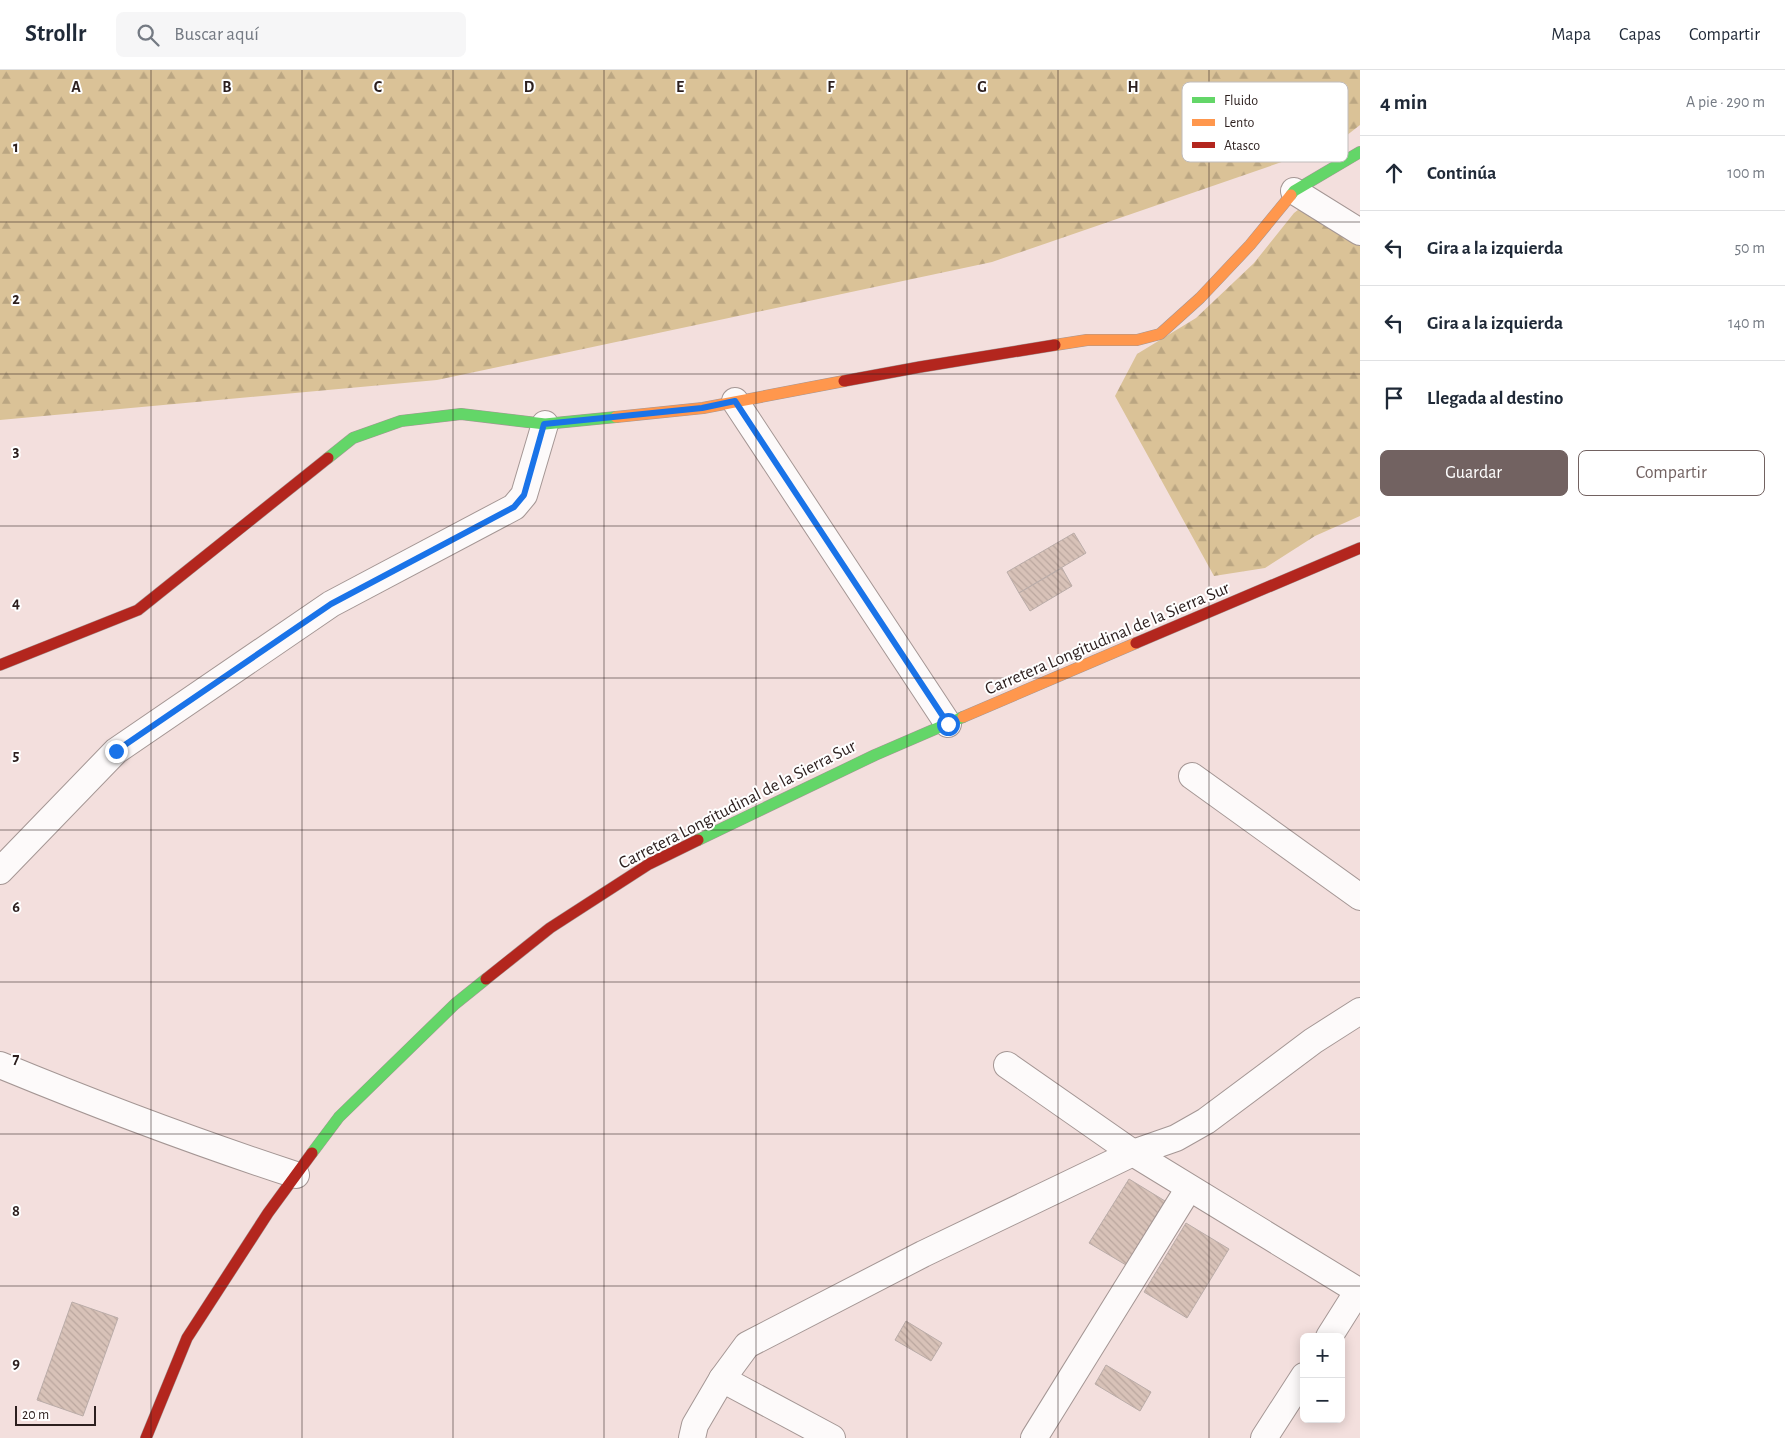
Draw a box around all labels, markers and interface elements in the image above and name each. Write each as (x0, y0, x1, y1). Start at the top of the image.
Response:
search box (116, 12, 466, 57)
icon: search (134, 21, 162, 49)
text: Strollr (25, 22, 86, 46)
text: Buscar aquí (174, 25, 259, 44)
text: Mapa (1551, 26, 1591, 44)
text: Capas (1619, 26, 1661, 44)
text: Compartir (1689, 26, 1760, 44)
text: A (71, 79, 81, 95)
text: B (222, 79, 232, 95)
text: C (374, 79, 383, 95)
text: D (524, 79, 535, 95)
text: E (676, 79, 684, 95)
text: F (827, 79, 835, 95)
text: G (977, 79, 987, 95)
text: H (1127, 79, 1139, 95)
legend (1182, 82, 1348, 162)
text: 4 min (1380, 92, 1427, 113)
text: Fluido (1224, 94, 1258, 108)
text: A pie · 290 m (1686, 94, 1765, 110)
text: Lento (1224, 116, 1255, 130)
text: 1 (13, 139, 19, 155)
text: Atasco (1224, 139, 1260, 153)
icon: ahead (1380, 159, 1408, 187)
text: Continúa (1427, 164, 1496, 183)
text: 100 m (1727, 165, 1765, 181)
icon: left (1380, 234, 1408, 262)
text: Gira a la izquierda (1427, 239, 1563, 258)
text: 50 m (1734, 240, 1765, 256)
text: 2 (12, 291, 20, 307)
icon: left (1380, 309, 1408, 337)
text: Gira a la izquierda (1427, 314, 1563, 333)
text: 140 m (1728, 315, 1765, 331)
icon: arrive (1380, 384, 1408, 412)
text: Llegada al destino (1427, 389, 1564, 408)
text: 3 (13, 443, 20, 459)
button: Guardar (1380, 450, 1568, 496)
button: Compartir (1578, 450, 1765, 496)
street label: Carretera Longitudinal de la Sierra Sur (983, 579, 1232, 699)
text: 4 (12, 595, 20, 611)
route start (937, 713, 960, 736)
street label: Carretera Longitudinal de la Sierra Sur (616, 737, 859, 873)
route end (105, 740, 128, 763)
text: 5 (13, 747, 20, 763)
text: 6 (12, 899, 20, 915)
text: 7 (13, 1051, 20, 1067)
text: 8 (12, 1203, 20, 1219)
map controls (1300, 1333, 1345, 1423)
button: + (1300, 1333, 1345, 1378)
text: 9 (12, 1355, 20, 1371)
button: − (1300, 1378, 1345, 1423)
scale bar (15, 1403, 96, 1426)
text: 20 m (22, 1408, 49, 1422)

